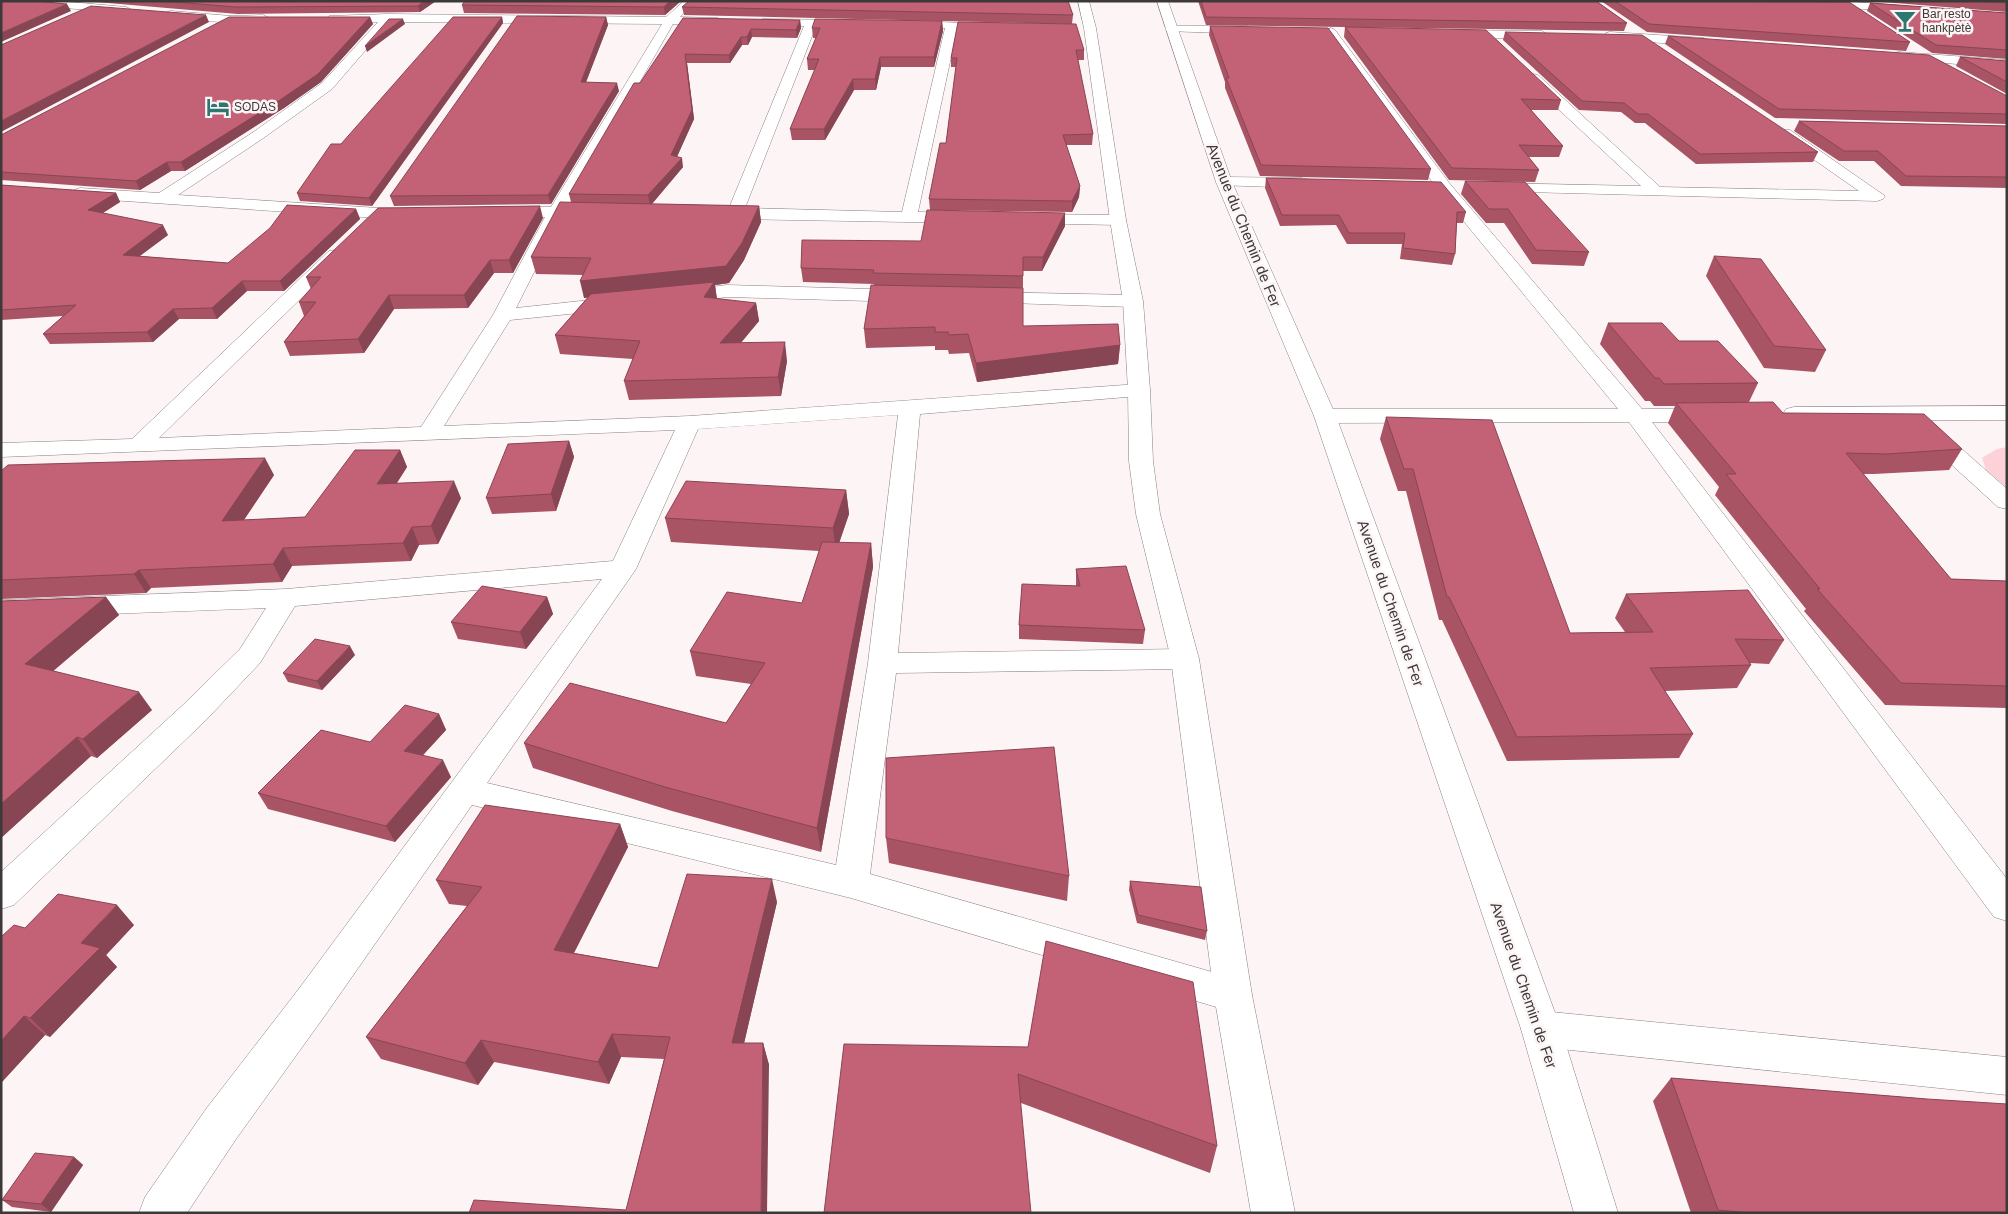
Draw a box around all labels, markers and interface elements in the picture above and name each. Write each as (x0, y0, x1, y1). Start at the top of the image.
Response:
place label: Bar resto hankpètè (1922, 7, 1972, 35)
bar icon: Bar resto hankpètè (1892, 8, 1918, 34)
hotel icon: SODAS (205, 94, 231, 120)
place label: SODAS (234, 100, 276, 114)
street label: Avenue du Chemin de Fer (1203, 141, 1285, 309)
street label: Avenue du Chemin de Fer (1355, 518, 1427, 688)
street label: Avenue du Chemin de Fer (1488, 900, 1560, 1070)

